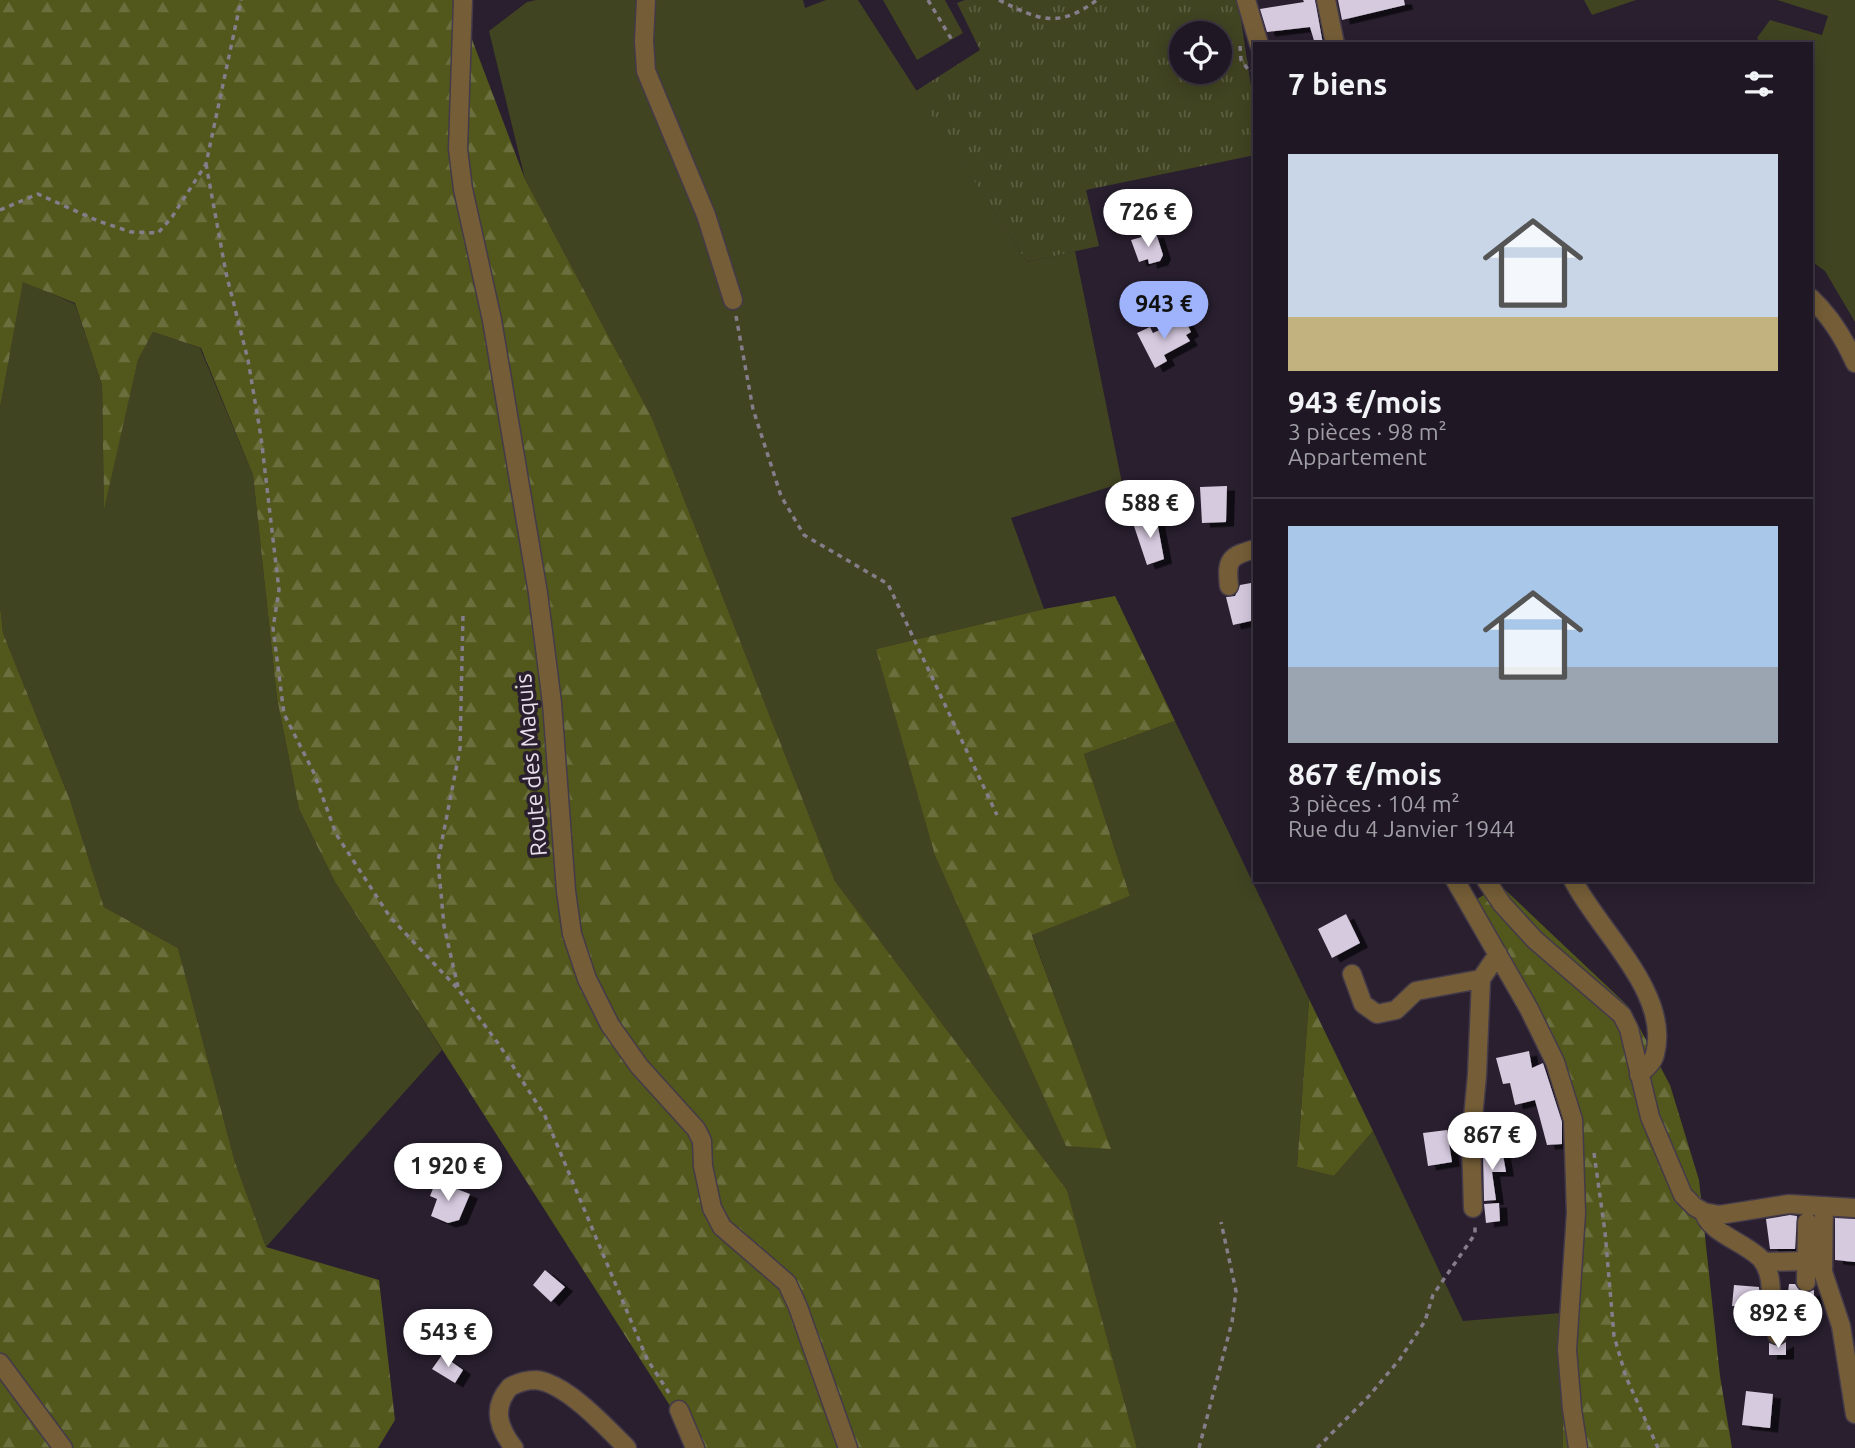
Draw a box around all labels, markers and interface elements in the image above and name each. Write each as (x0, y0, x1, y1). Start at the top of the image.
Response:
map controls (1169, 21, 1232, 84)
button: locate (1169, 21, 1232, 84)
icon: filters (1740, 65, 1778, 103)
text: 7 biens (1288, 67, 1387, 101)
pin: 726 € (1099, 190, 1197, 249)
text: 726 € (1119, 199, 1177, 224)
icon: home (1470, 200, 1596, 326)
pin: 943 € (1115, 282, 1213, 341)
text: 943 € (1135, 291, 1193, 316)
text: 943 €/mois (1288, 385, 1442, 419)
text: 3 pièces · 98 m² (1288, 419, 1447, 444)
text: Appartement (1288, 444, 1427, 469)
pin: 588 € (1101, 480, 1199, 540)
text: 588 € (1121, 490, 1179, 515)
icon: home (1470, 572, 1596, 698)
street label: Route des Maquis (510, 673, 551, 857)
text: 867 €/mois (1288, 757, 1442, 791)
text: 3 pièces · 104 m² (1288, 791, 1460, 816)
text: Rue du 4 Janvier 1944 (1288, 816, 1515, 841)
pin: 867 € (1443, 1112, 1541, 1172)
text: 867 € (1463, 1122, 1521, 1147)
pin: 1 920 € (383, 1144, 513, 1203)
text: 1 920 € (410, 1153, 486, 1178)
pin: 892 € (1729, 1290, 1827, 1350)
text: 892 € (1749, 1300, 1807, 1325)
pin: 543 € (399, 1310, 497, 1369)
text: 543 € (419, 1319, 477, 1344)

